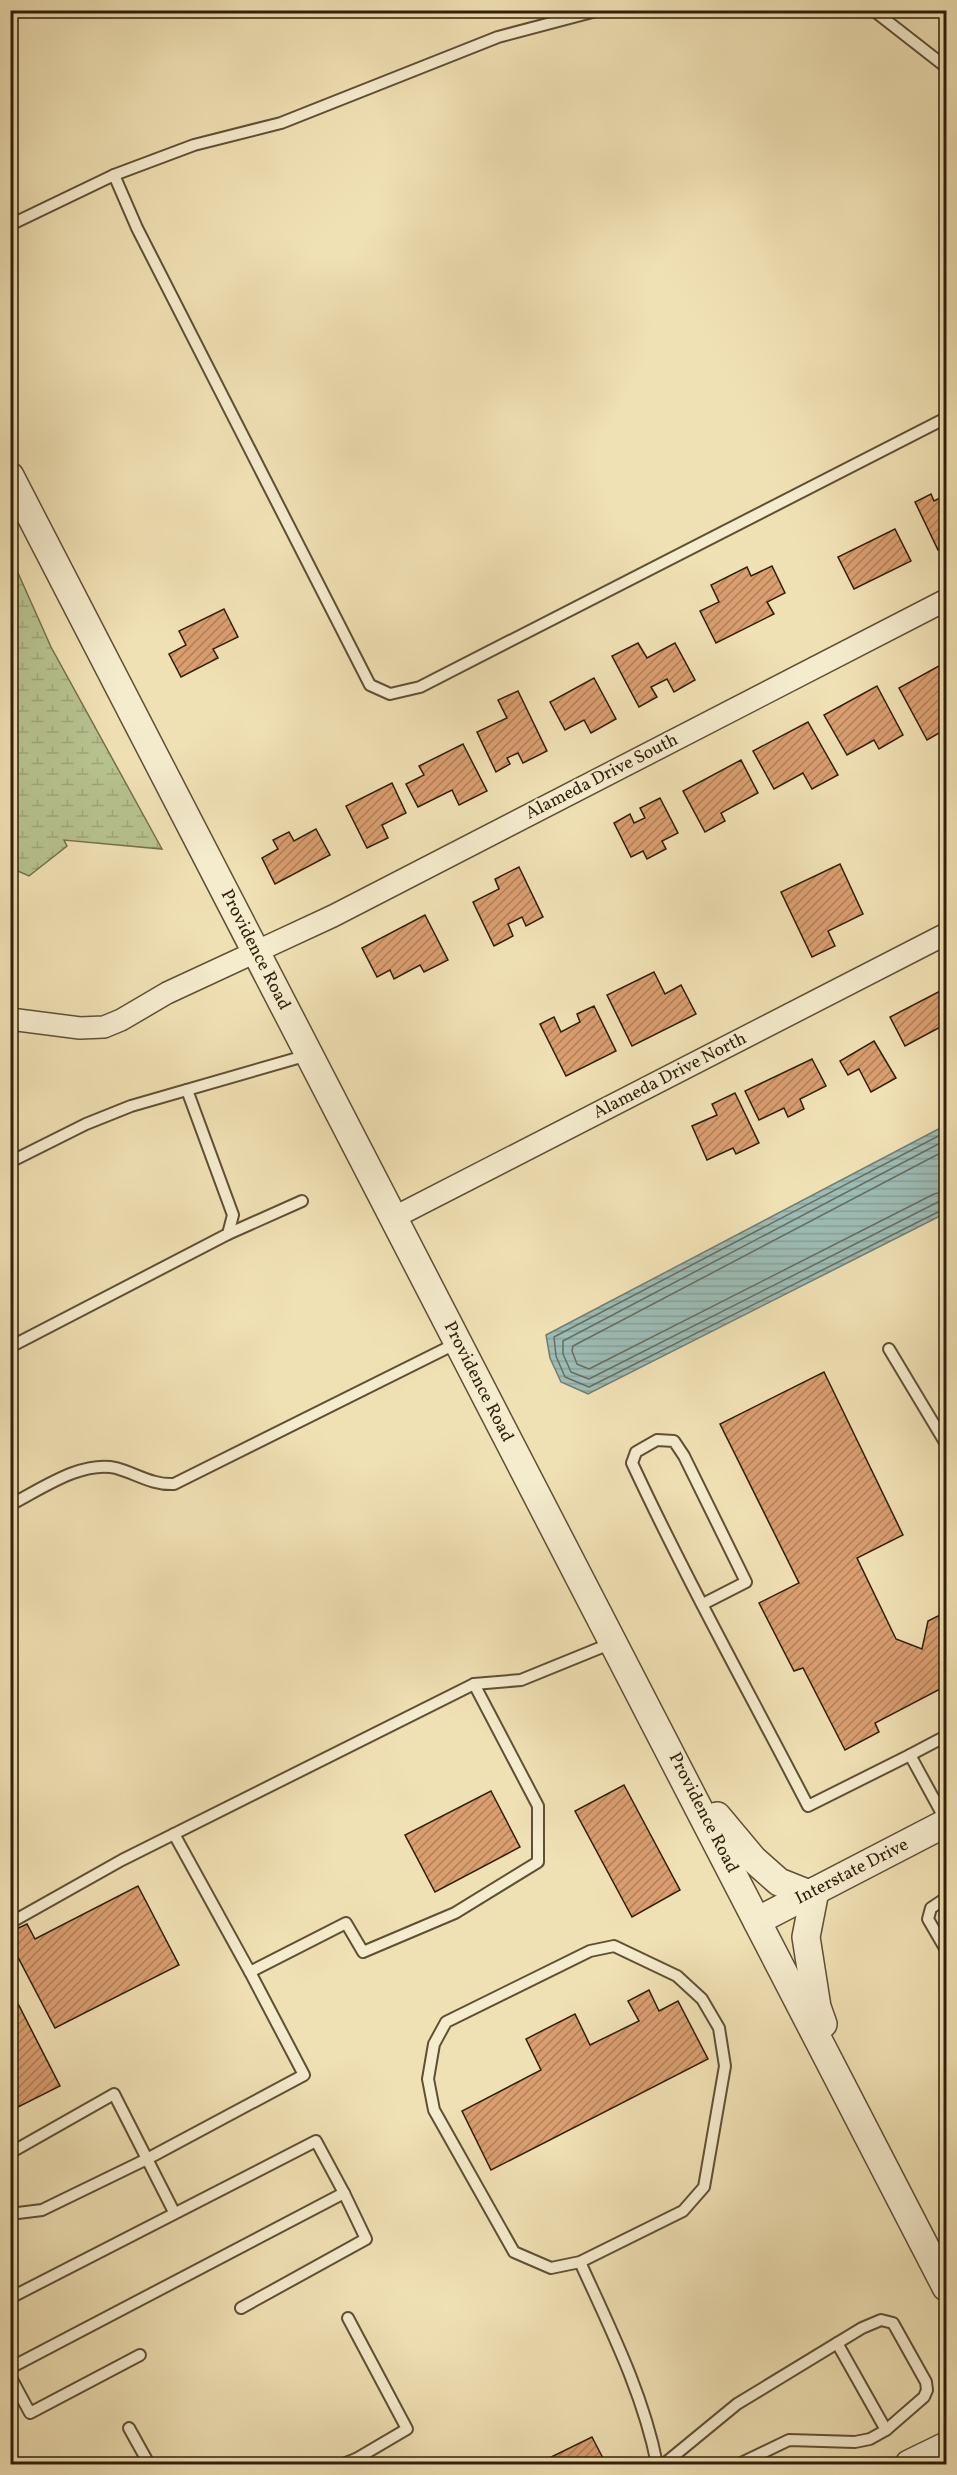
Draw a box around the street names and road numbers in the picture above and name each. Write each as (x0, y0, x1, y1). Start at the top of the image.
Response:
street label: Alameda Drive South (521, 728, 683, 826)
street label: Providence Road (214, 885, 296, 1015)
street label: Alameda Drive North (589, 1026, 751, 1126)
street label: Providence Road (437, 1317, 519, 1447)
street label: Providence Road (662, 1748, 744, 1878)
street label: Interstate Drive (791, 1833, 913, 1911)

